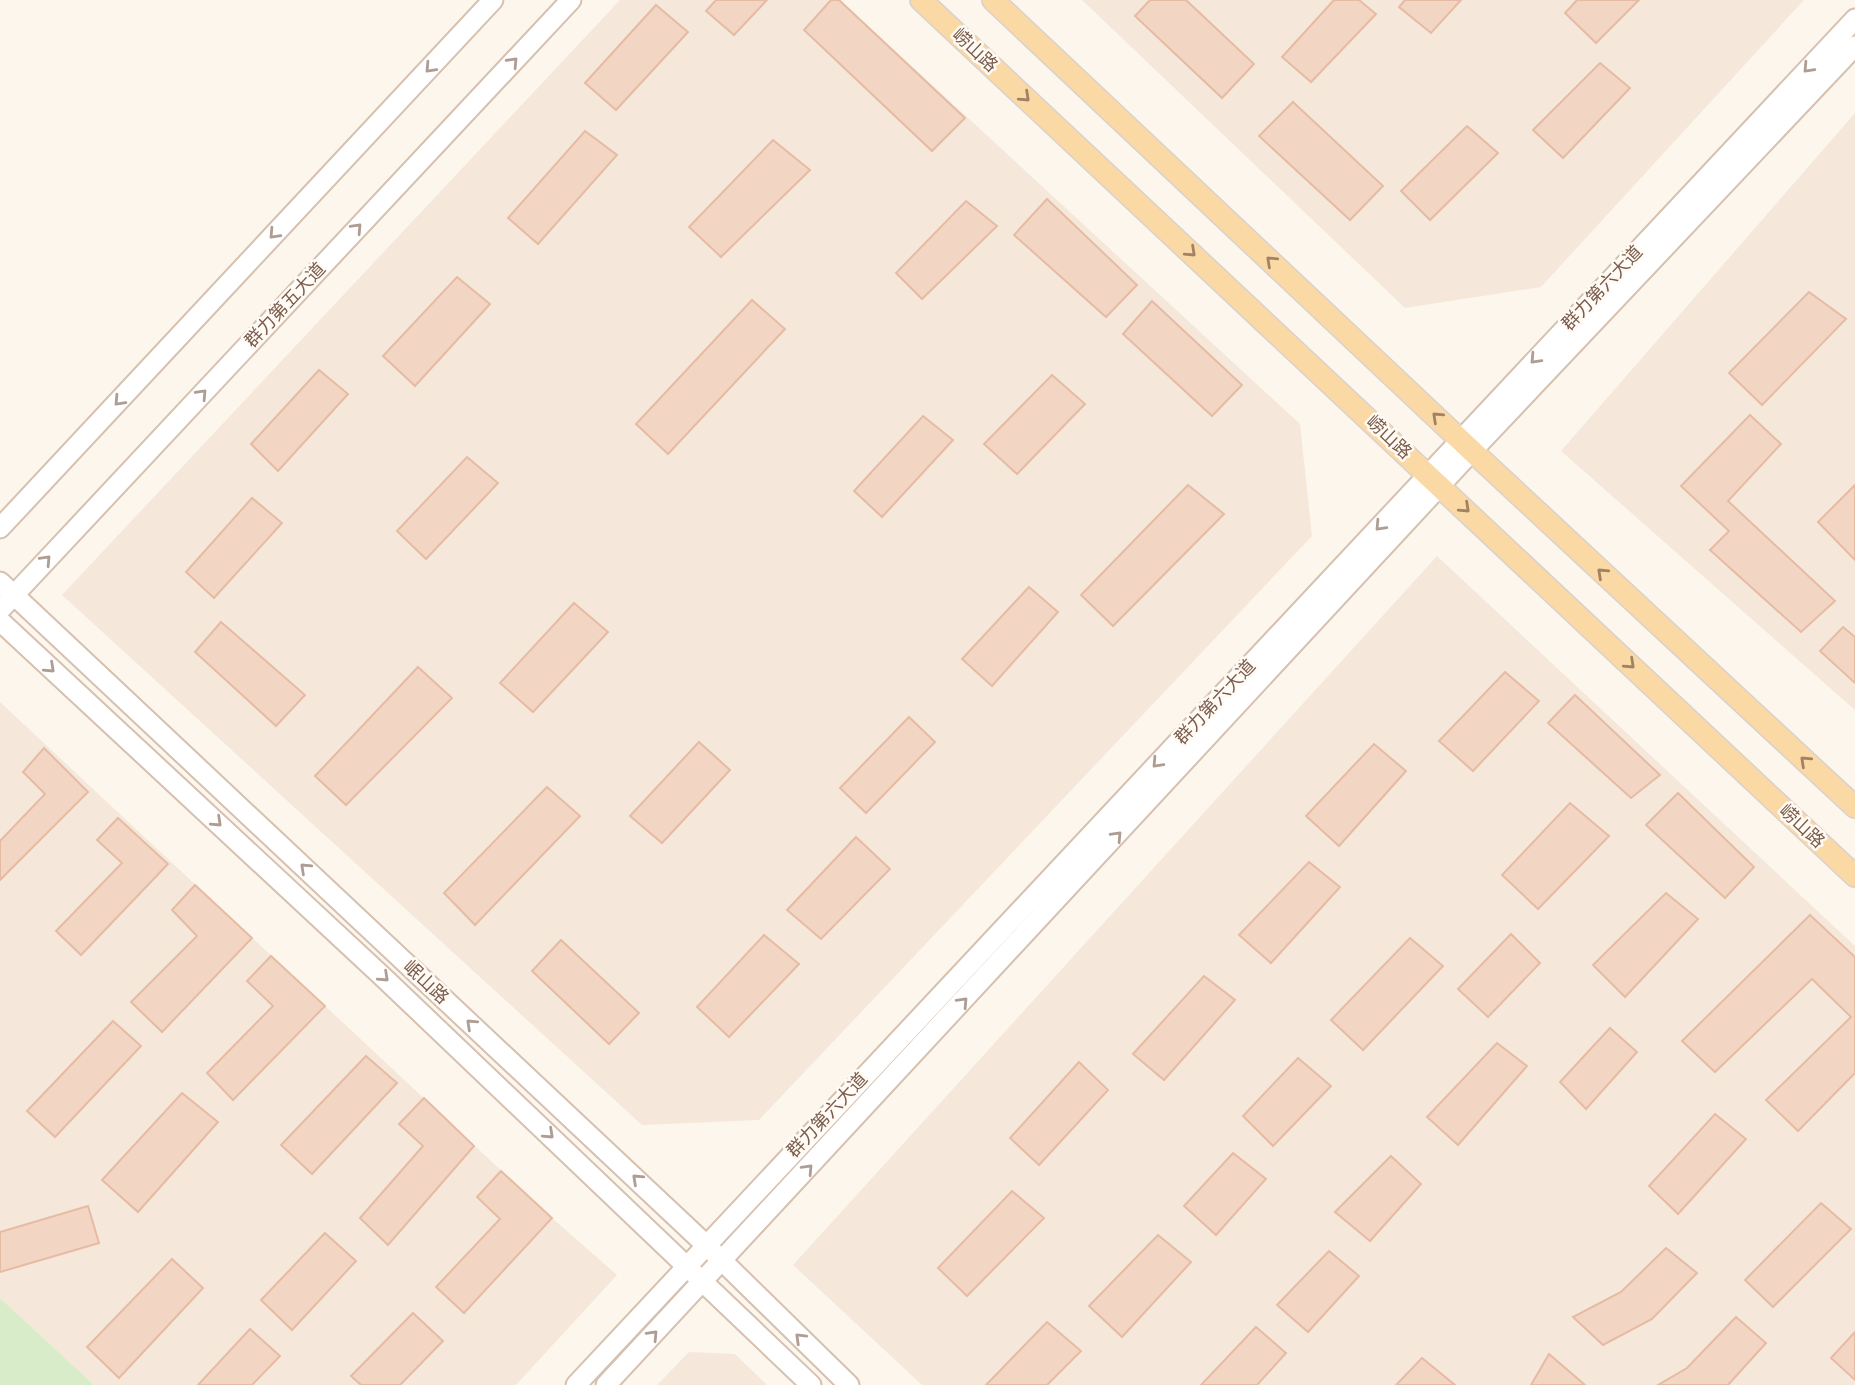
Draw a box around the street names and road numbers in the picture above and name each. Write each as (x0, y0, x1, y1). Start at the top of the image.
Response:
street label: 崂山路 (948, 23, 1003, 76)
street label: 群力第六大道 (1556, 240, 1646, 334)
street label: 群力第五大道 (239, 257, 329, 351)
street label: 崂山路 (1362, 410, 1417, 463)
street label: 群力第六大道 (1169, 654, 1259, 748)
street label: 崂山路 (1775, 799, 1830, 852)
street label: 岷山路 (399, 955, 454, 1008)
street label: 群力第六大道 (781, 1067, 871, 1161)

